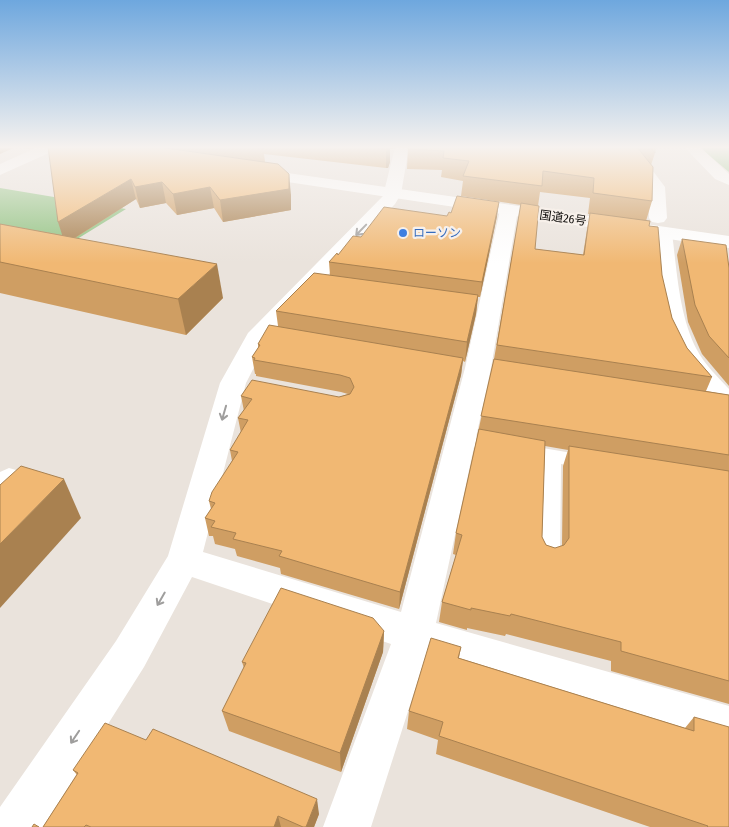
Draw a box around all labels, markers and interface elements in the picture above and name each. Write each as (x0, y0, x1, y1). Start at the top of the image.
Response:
street label: 国道26号 (539, 208, 587, 228)
one-way arrow (355, 223, 367, 235)
place label: ローソン (413, 226, 461, 240)
marker: ローソン (397, 227, 409, 239)
one-way arrow (219, 405, 229, 421)
one-way arrow (156, 592, 166, 606)
one-way arrow (70, 730, 80, 744)

